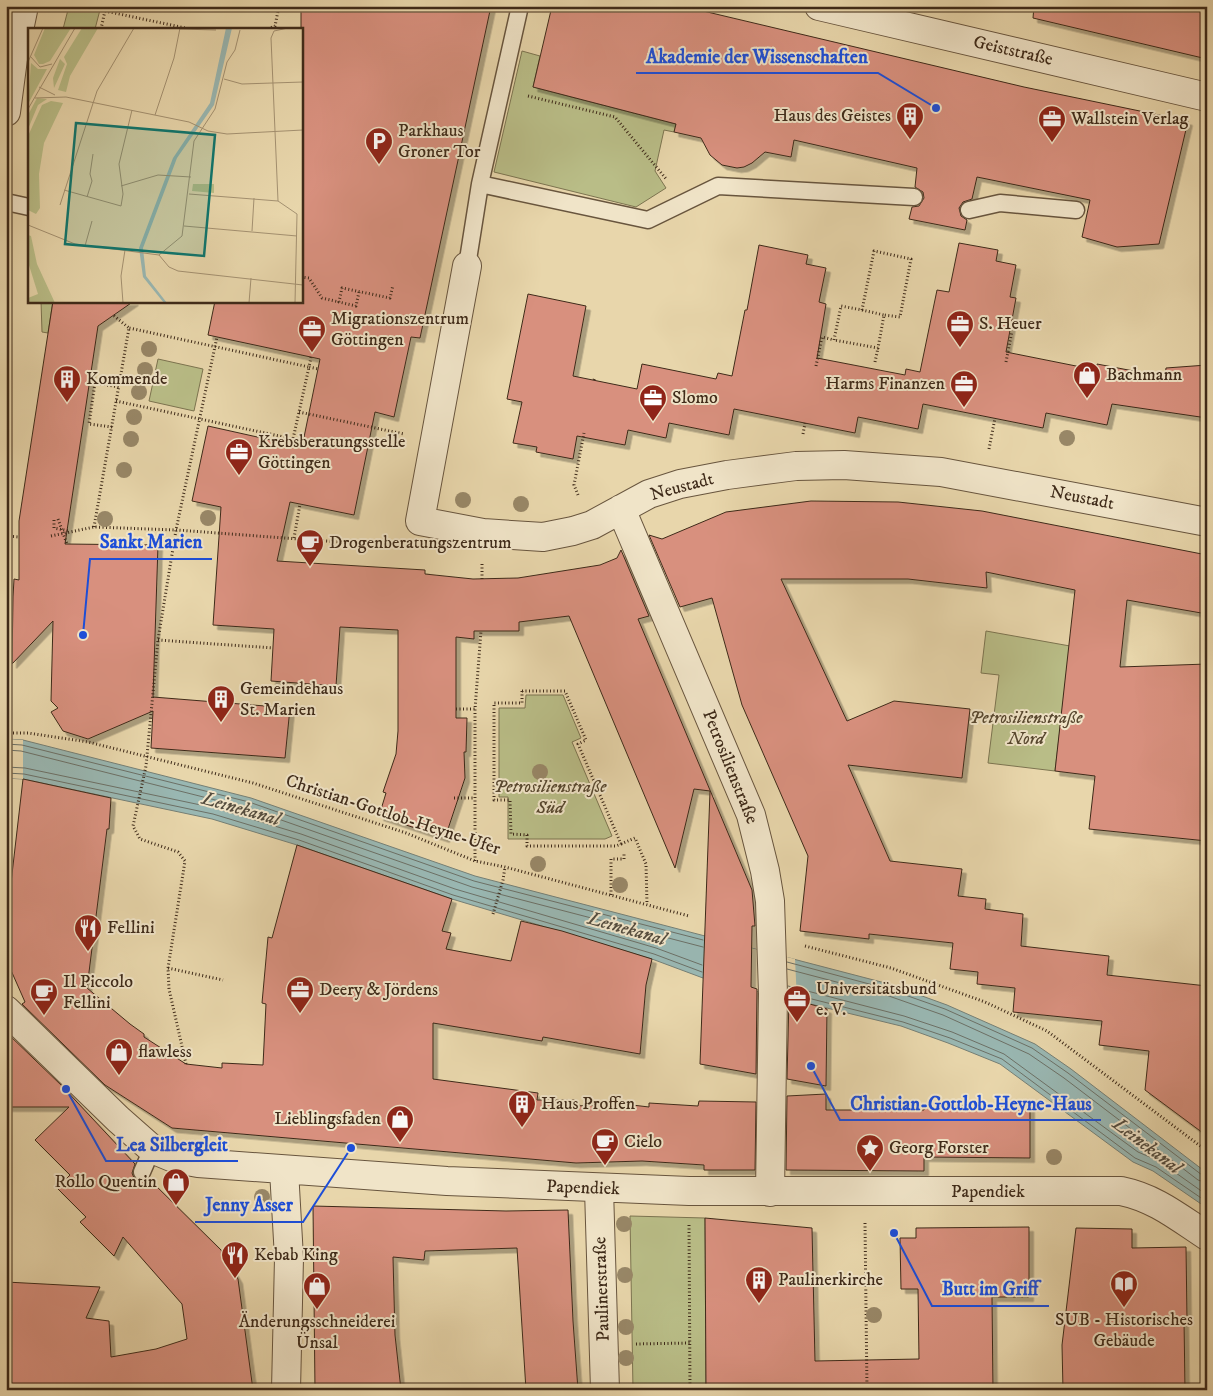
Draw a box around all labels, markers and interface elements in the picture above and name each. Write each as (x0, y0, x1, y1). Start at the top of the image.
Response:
inset map (28, 28, 302, 302)
street label: Geiststraße (971, 31, 1055, 71)
callout: Akademie der Wissenschaften (636, 39, 878, 73)
text: Akademie der Wissenschaften (645, 46, 869, 69)
building icon: Haus des Geistes (895, 101, 925, 140)
office icon: Wallstein Verlag (1037, 104, 1067, 143)
place label: Haus des Geistes (773, 105, 891, 127)
place label: Wallstein Verlag (1070, 108, 1189, 130)
place label: Parkhaus Groner Tor (398, 120, 481, 163)
parking icon: Parkhaus Groner Tor (364, 126, 394, 165)
place label: Migrationszentrum Göttingen (331, 308, 469, 351)
office icon: S. Heuer (945, 309, 975, 348)
place label: S. Heuer (979, 313, 1042, 335)
office icon: Migrationszentrum Göttingen (297, 314, 327, 353)
shop icon: Bachmann (1072, 360, 1102, 399)
building icon: Kommende (52, 364, 82, 403)
place label: Bachmann (1106, 364, 1183, 386)
place label: Kommende (86, 368, 167, 390)
office icon: Harms Finanzen (949, 369, 979, 408)
place label: Harms Finanzen (825, 373, 946, 395)
office icon: Slomo (638, 383, 668, 422)
place label: Slomo (672, 387, 718, 409)
place label: Krebsberatungsstelle Göttingen (258, 431, 406, 474)
office icon: Krebsberatungsstelle Göttingen (224, 437, 254, 476)
street label: Neustadt (648, 468, 716, 506)
street label: Neustadt (1048, 481, 1116, 515)
callout: Sankt Marien (90, 525, 212, 559)
cafe icon: Drogenberatungszentrum (295, 528, 325, 567)
text: Sankt Marien (100, 531, 203, 554)
place label: Drogenberatungszentrum (329, 532, 512, 554)
place label: Gemeindehaus St. Marien (240, 678, 343, 721)
building icon: Gemeindehaus St. Marien (206, 684, 236, 723)
street label: Petrosilienstraße (697, 707, 763, 827)
park label: Petrosilienstraße Nord (970, 707, 1083, 750)
street label: Christian-Gottlob-Heyne-Ufer (283, 770, 503, 860)
park label: Petrosilienstraße Süd (494, 776, 607, 819)
water label: Leinekanal (198, 787, 285, 832)
water label: Leinekanal (584, 907, 671, 952)
restaurant icon: Fellini (73, 913, 103, 952)
place label: Fellini (107, 917, 155, 939)
place label: Il Piccolo Fellini (63, 971, 133, 1014)
office icon: Deery & Jördens (285, 975, 315, 1014)
cafe icon: Il Piccolo Fellini (29, 977, 59, 1016)
place label: Universitätsbund e. V. (816, 978, 937, 1021)
place label: Deery & Jördens (319, 979, 438, 1001)
office icon: Universitätsbund e. V. (782, 984, 812, 1023)
shop icon: flawless (104, 1037, 134, 1076)
place label: flawless (138, 1041, 192, 1063)
callout: Christian-Gottlob-Heyne-Haus (840, 1086, 1101, 1120)
building icon: Haus Proffen (507, 1089, 537, 1128)
place label: Haus Proffen (541, 1093, 636, 1115)
text: Christian-Gottlob-Heyne-Haus (850, 1093, 1092, 1116)
shop icon: Lieblingsfaden (385, 1104, 415, 1143)
place label: Lieblingsfaden (274, 1108, 382, 1130)
water label: Leinekanal (1107, 1112, 1188, 1181)
callout: Lea Silbergleit (106, 1127, 238, 1161)
cafe icon: Cielo (590, 1127, 620, 1166)
place label: Cielo (624, 1131, 662, 1153)
place icon: Georg Forster (855, 1133, 885, 1172)
text: Lea Silbergleit (116, 1134, 229, 1157)
place label: Georg Forster (889, 1137, 989, 1159)
shop icon: Rollo Quentin (161, 1167, 191, 1206)
place label: Rollo Quentin (54, 1171, 158, 1193)
street label: Papendiek (546, 1176, 620, 1200)
street label: Papendiek (951, 1181, 1025, 1203)
callout: Jenny Asser (195, 1188, 303, 1222)
text: Jenny Asser (203, 1194, 294, 1217)
street label: Paulinerstraße (589, 1236, 615, 1342)
restaurant icon: Kebab King (220, 1240, 250, 1279)
place label: Kebab King (254, 1244, 338, 1266)
building icon: Paulinerkirche (744, 1265, 774, 1304)
place label: Paulinerkirche (778, 1269, 883, 1291)
library icon: SUB - Historisches Gebäude (1109, 1269, 1139, 1308)
shop icon: Änderungsschneiderei Ünsal (302, 1271, 332, 1310)
callout: Butt im Griff (932, 1272, 1049, 1306)
text: Butt im Griff (942, 1278, 1042, 1301)
place label: SUB - Historisches Gebäude (1055, 1309, 1193, 1352)
place label: Änderungsschneiderei Ünsal (239, 1311, 395, 1354)

